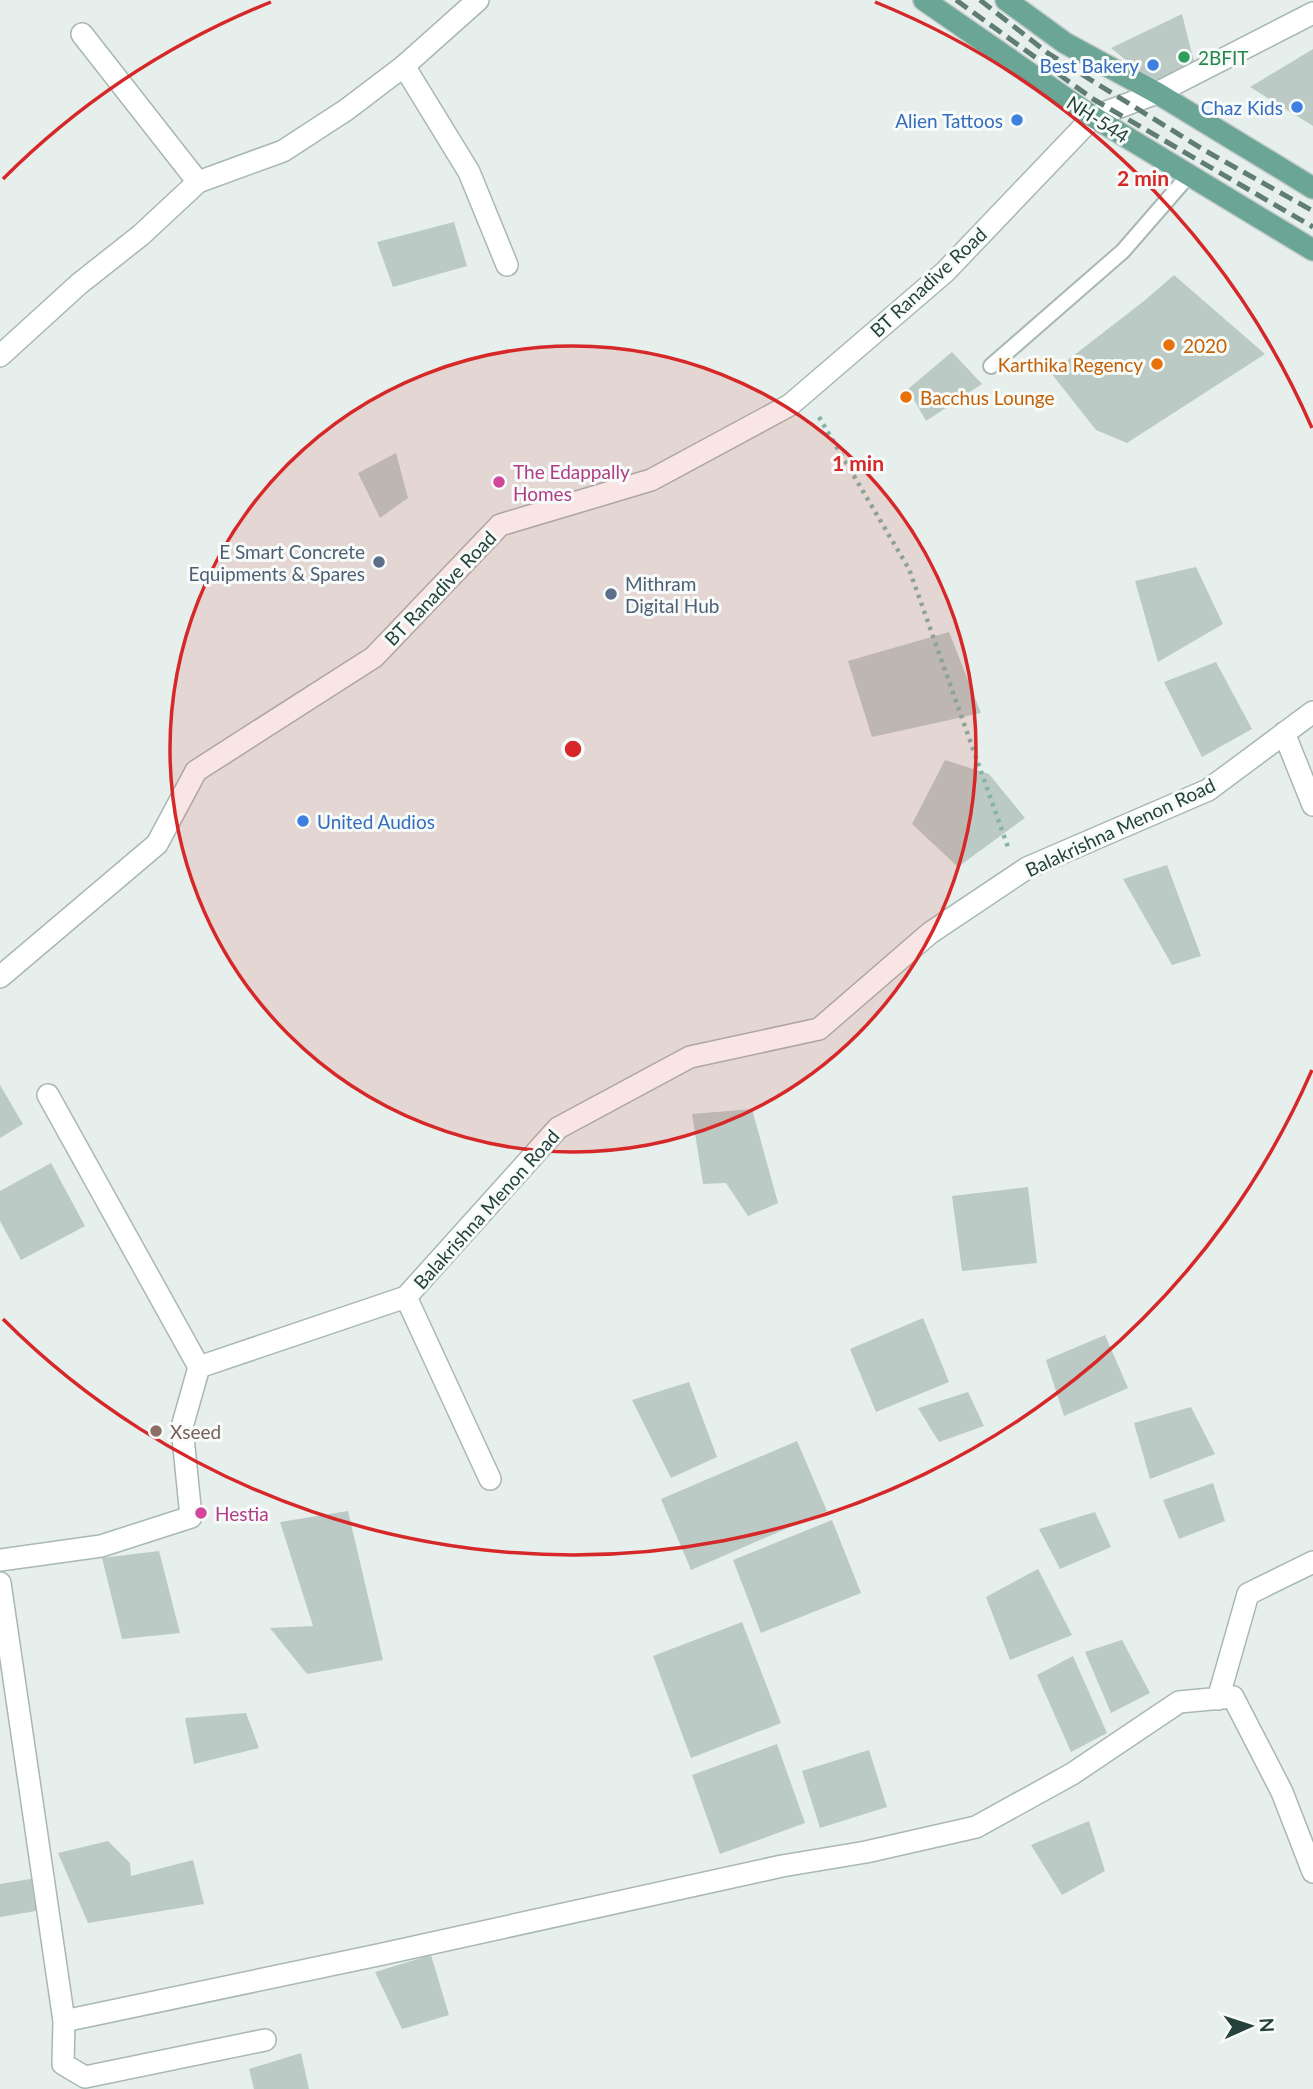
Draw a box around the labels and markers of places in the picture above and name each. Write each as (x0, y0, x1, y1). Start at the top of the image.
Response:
place label: 2BFIT (1198, 46, 1249, 69)
marker: 2BFIT (1176, 49, 1192, 65)
place label: Best Bakery (1039, 54, 1139, 77)
marker: Best Bakery (1145, 57, 1161, 73)
place label: Chaz Kids (1201, 96, 1283, 119)
marker: Chaz Kids (1289, 99, 1305, 115)
place label: Alien Tattoos (895, 109, 1003, 132)
marker: Alien Tattoos (1009, 112, 1025, 128)
place label: 2020 (1183, 334, 1227, 357)
marker: 2020 (1161, 337, 1177, 353)
place label: Karthika Regency (998, 353, 1143, 376)
marker: Karthika Regency (1149, 356, 1165, 372)
place label: Bacchus Lounge (920, 386, 1055, 409)
marker: Bacchus Lounge (898, 389, 914, 405)
place label: The Edappally Homes (513, 460, 630, 505)
marker: The Edappally Homes (491, 474, 507, 490)
place label: E Smart Concrete Equipments & Spares (189, 540, 365, 585)
marker: E Smart Concrete Equipments & Spares (371, 554, 387, 570)
place label: Mithram Digital Hub (625, 572, 719, 617)
marker: Mithram Digital Hub (603, 586, 619, 602)
centre of rings (561, 737, 585, 761)
place label: United Audios (317, 810, 435, 833)
marker: United Audios (295, 813, 311, 829)
place label: Xseed (170, 1420, 221, 1443)
marker: Xseed (148, 1423, 164, 1439)
place label: Hestia (215, 1502, 269, 1525)
marker: Hestia (193, 1505, 209, 1521)

